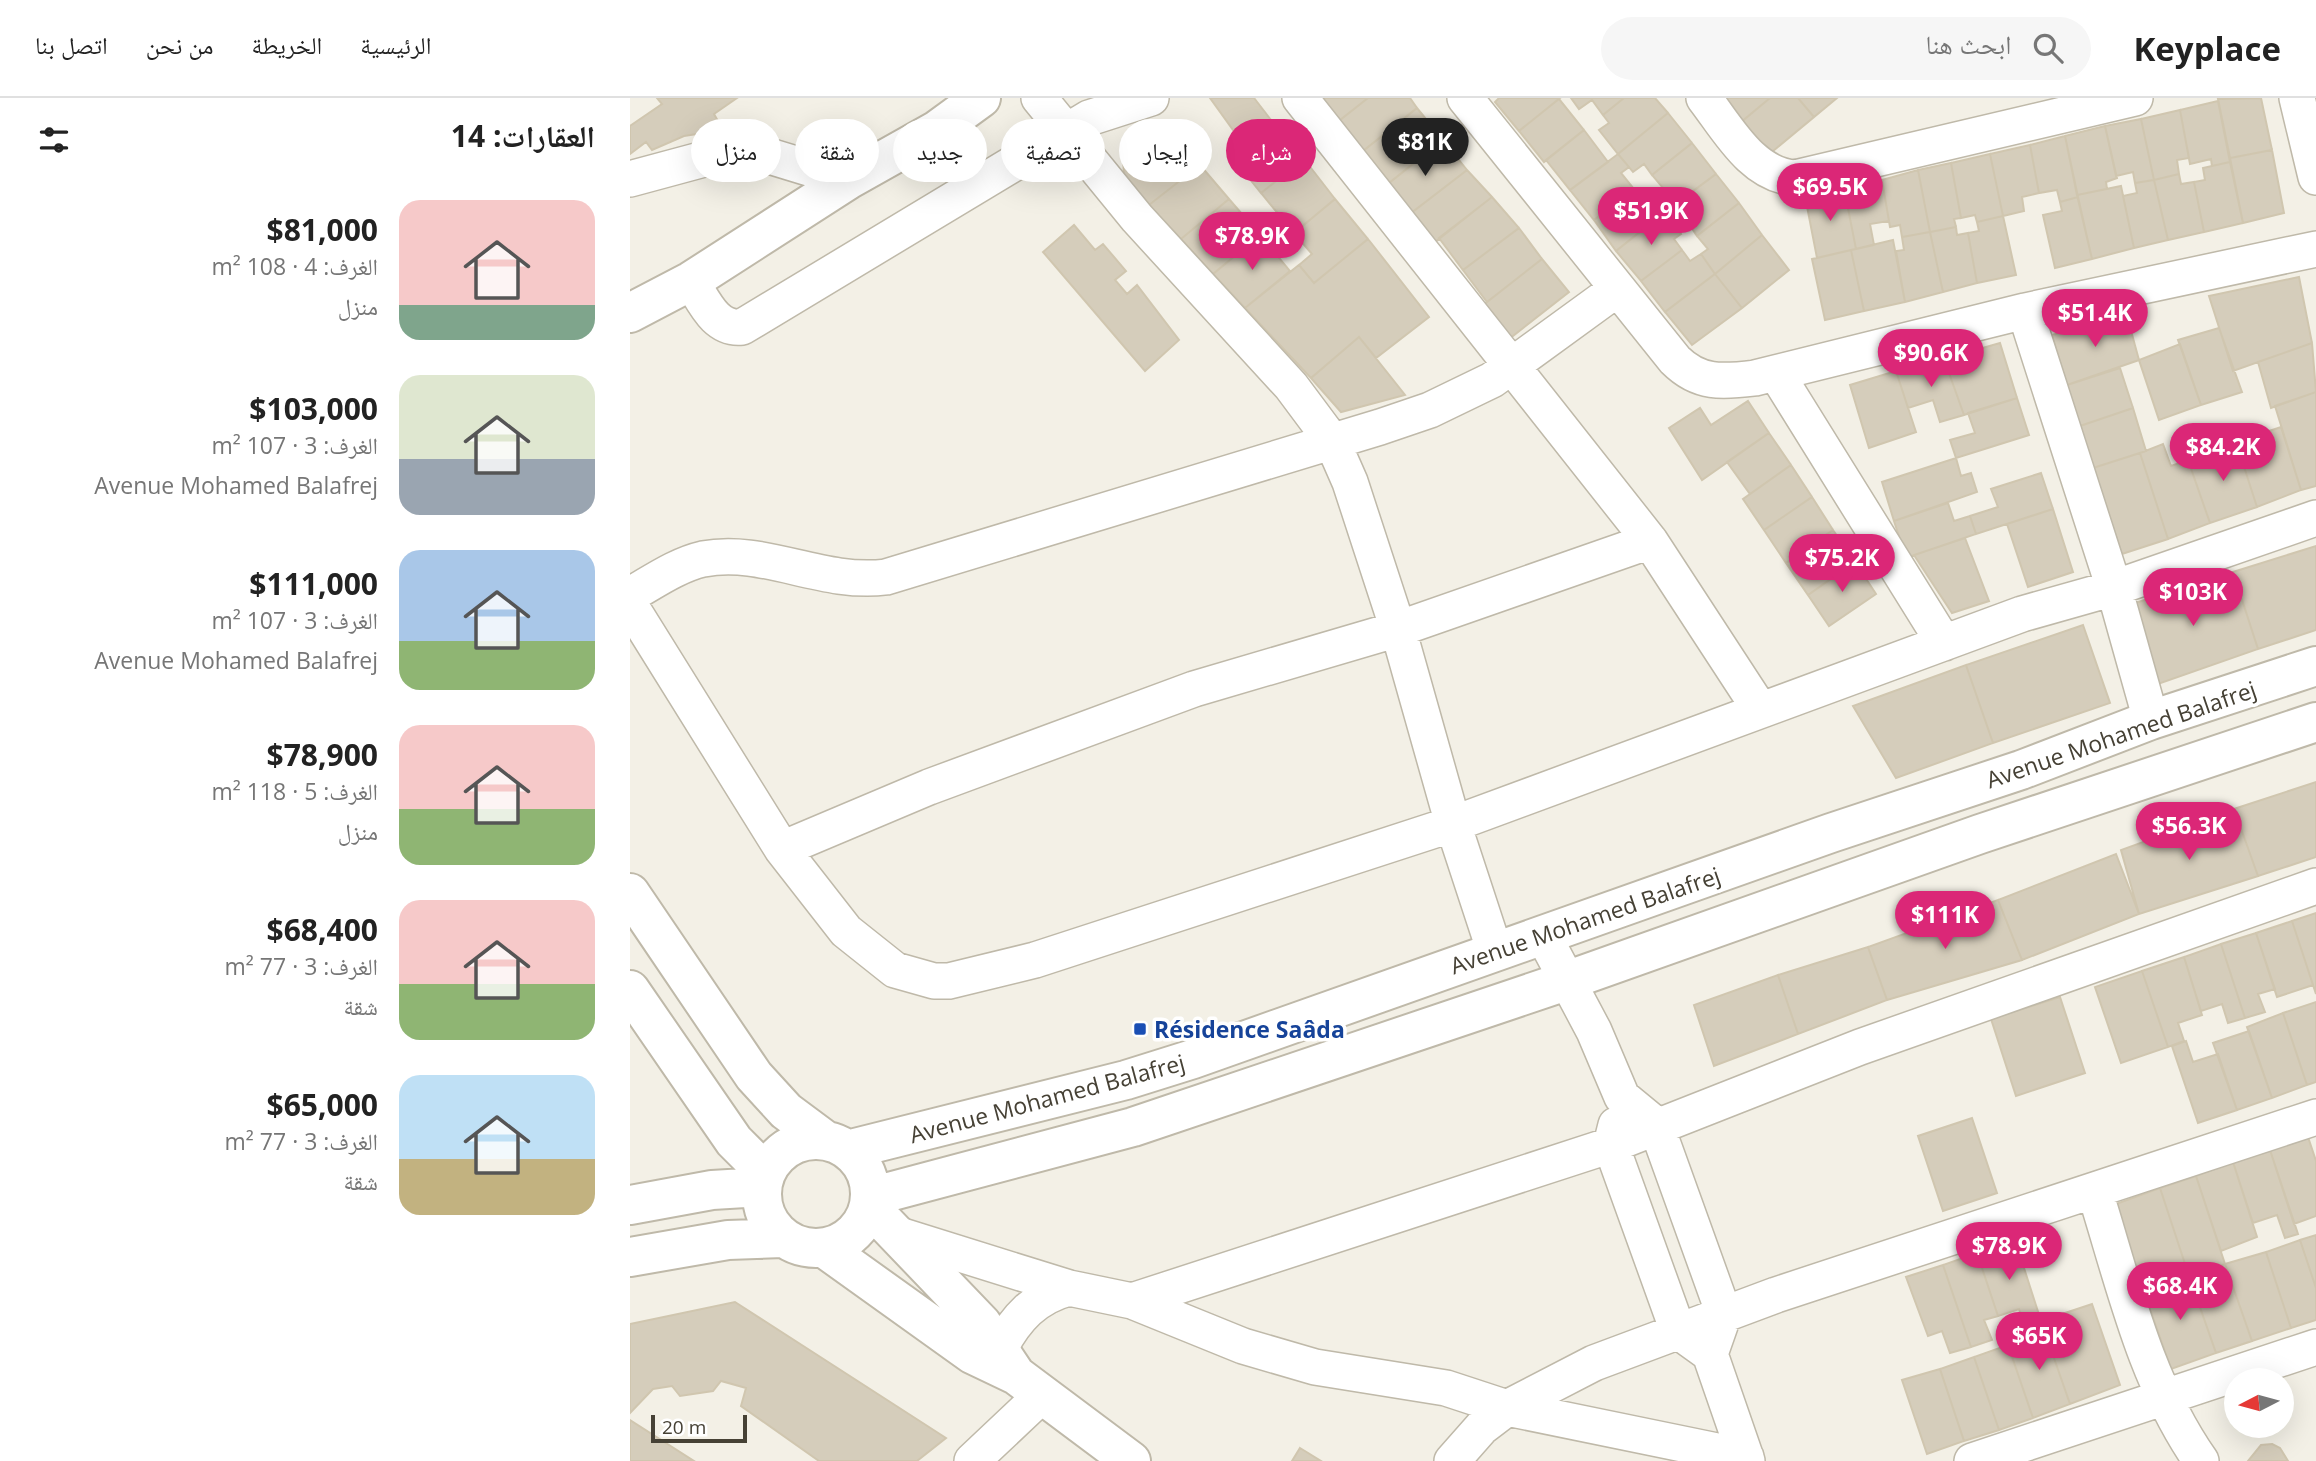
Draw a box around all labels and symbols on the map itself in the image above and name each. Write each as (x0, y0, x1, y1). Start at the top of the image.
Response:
pin: $81K (1384, 118, 1466, 178)
pin: $69.5K (1773, 164, 1887, 223)
pin: $51.9K (1594, 188, 1708, 247)
pin: $78.9K (1195, 212, 1309, 272)
pin: $51.4K (2038, 289, 2152, 349)
pin: $90.6K (1874, 330, 1988, 389)
pin: $84.2K (2166, 424, 2280, 483)
pin: $75.2K (1785, 534, 1899, 594)
pin: $103K (2144, 568, 2242, 628)
street label: Avenue Mohamed Balafrej (1982, 673, 2260, 795)
pin: $56.3K (2132, 802, 2246, 862)
street label: Avenue Mohamed Balafrej (1446, 859, 1724, 981)
pin: $111K (1896, 892, 1994, 951)
place label: Résidence Saâda (1154, 1013, 1345, 1045)
marker: Résidence Saâda (1132, 1021, 1148, 1037)
street label: Avenue Mohamed Balafrej (906, 1046, 1188, 1150)
pin: $78.9K (1952, 1222, 2066, 1282)
pin: $68.4K (2123, 1262, 2237, 1322)
pin: $65K (1998, 1312, 2080, 1372)
north arrow (2224, 1368, 2294, 1438)
scale bar (651, 1412, 747, 1444)

